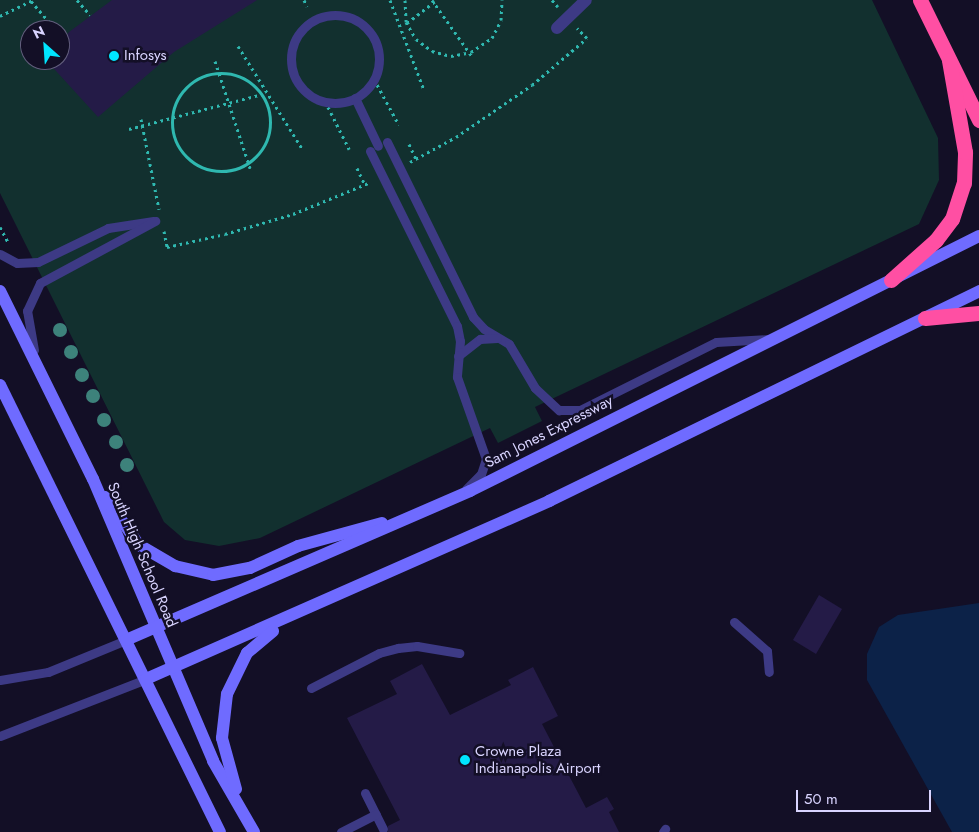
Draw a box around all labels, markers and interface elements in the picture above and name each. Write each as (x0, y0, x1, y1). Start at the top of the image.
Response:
north arrow (20, 20, 70, 70)
text: N (29, 21, 48, 44)
place label: Infosys (124, 47, 167, 65)
marker: Infosys (108, 50, 120, 62)
street label: Sam Jones Expressway (482, 392, 616, 472)
street label: South High School Road (103, 480, 181, 630)
place label: Crowne Plaza Indianapolis Airport (475, 742, 600, 777)
marker: Crowne Plaza Indianapolis Airport (459, 754, 471, 766)
scale bar (799, 780, 934, 812)
text: 50 m (804, 788, 838, 810)

